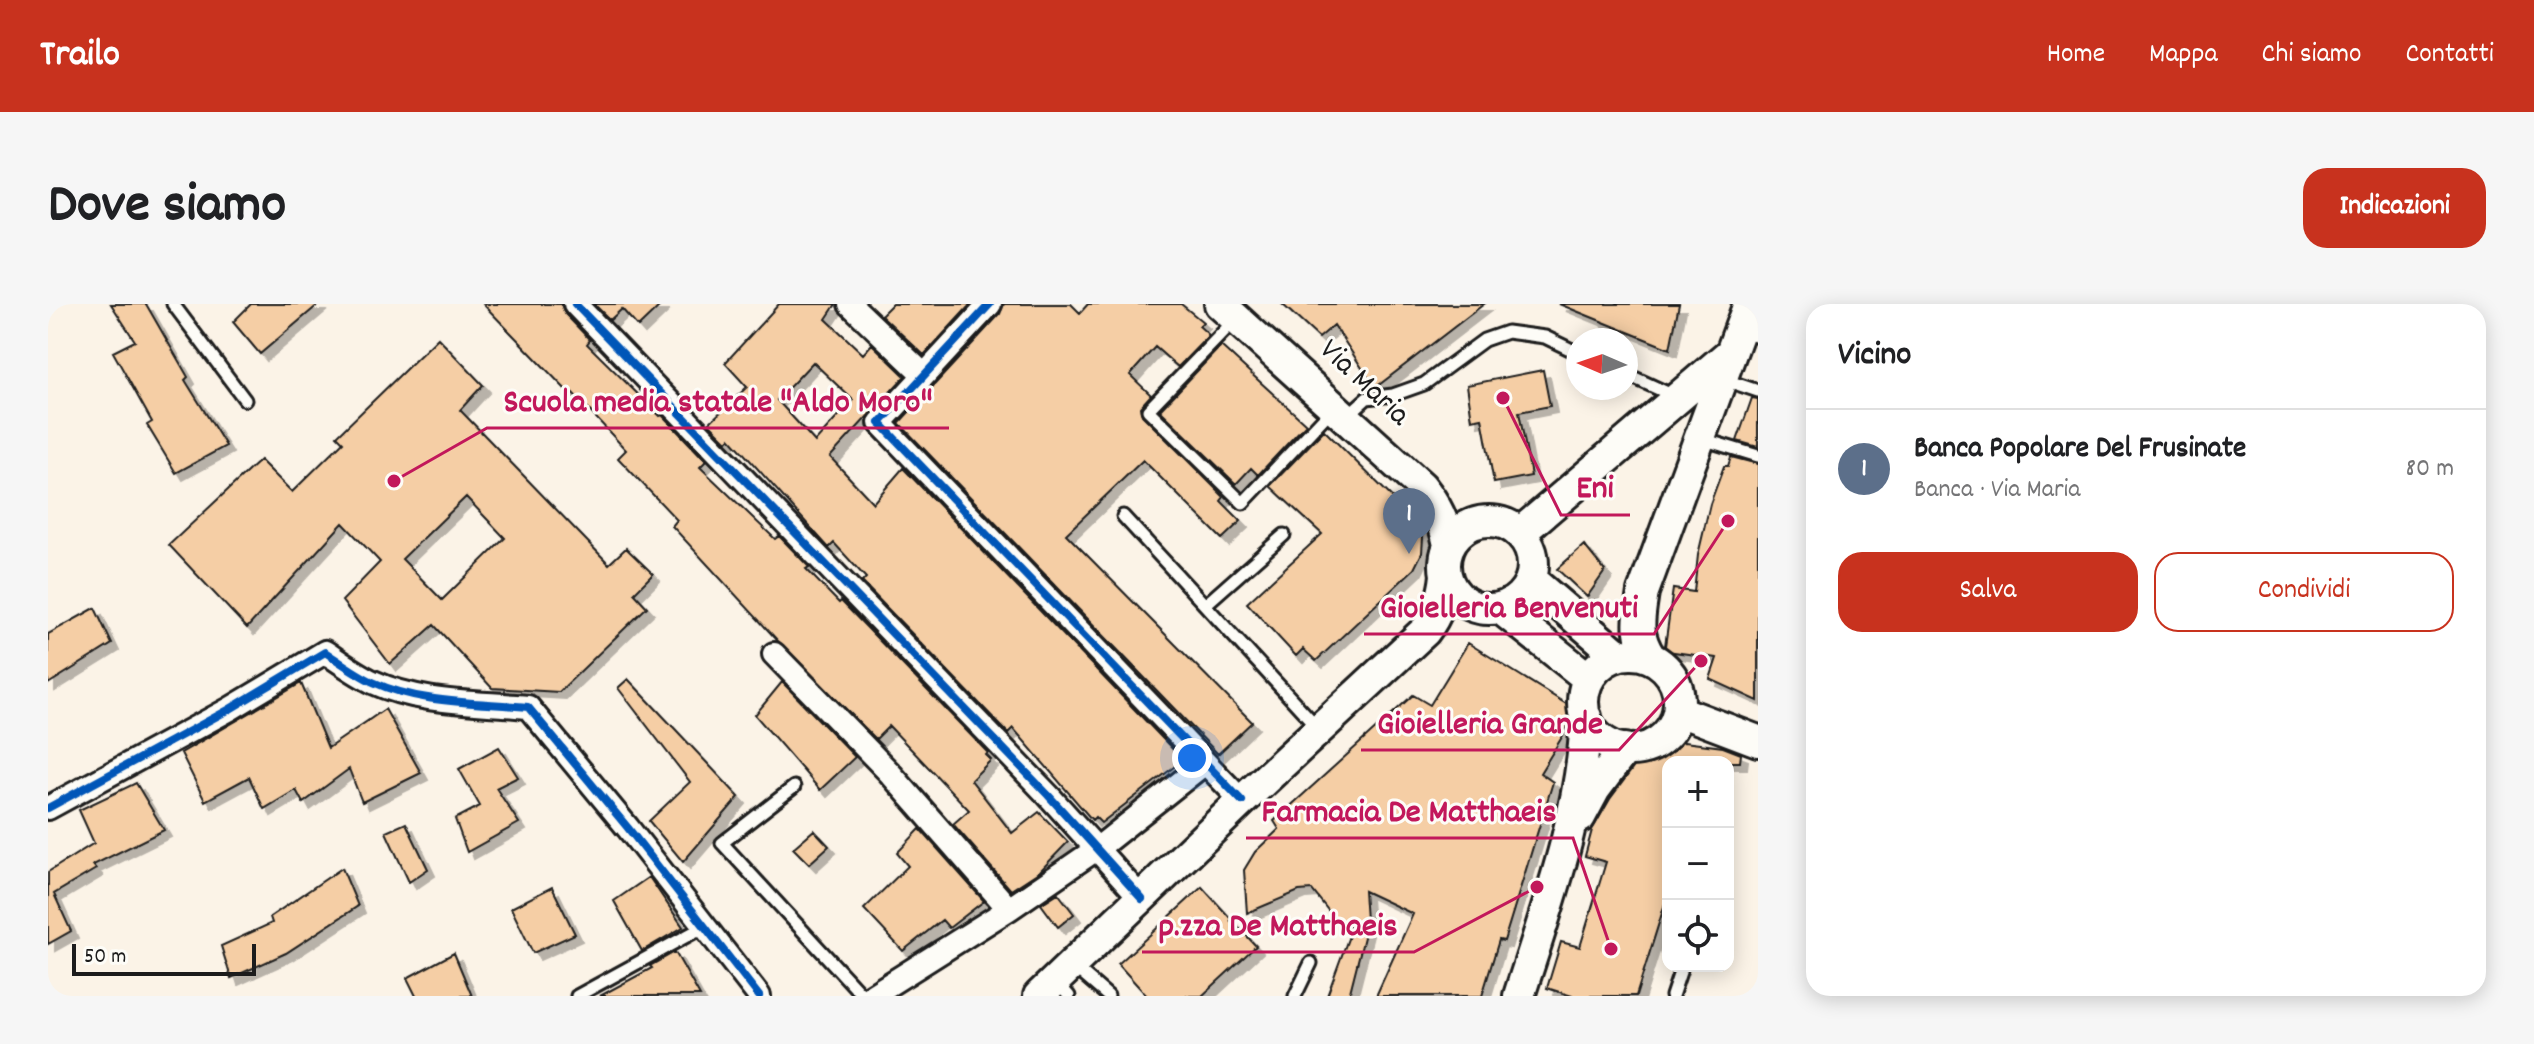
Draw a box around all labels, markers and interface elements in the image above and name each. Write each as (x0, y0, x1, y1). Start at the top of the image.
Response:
text: Trailo (40, 29, 120, 84)
text: Home (2047, 36, 2105, 76)
text: Mappa (2149, 36, 2218, 76)
text: Chi siamo (2262, 36, 2362, 76)
text: Contatti (2406, 36, 2494, 76)
text: Dove siamo (48, 168, 286, 248)
button: Indicazioni (2303, 168, 2486, 248)
north arrow (1566, 328, 1638, 400)
street label: Via Maria (1307, 330, 1420, 439)
text: Vicino (1838, 332, 1911, 381)
callout: Scuola media statale "Aldo Moro" (487, 370, 949, 428)
text: Scuola media statale "Aldo Moro" (503, 380, 933, 429)
text: Banca Popolare Del Frusinate (1914, 429, 2246, 472)
text: 1 (1861, 451, 1867, 488)
text: 80 m (2406, 451, 2454, 488)
callout: Eni (1561, 457, 1630, 515)
text: Eni (1576, 466, 1614, 515)
text: Banca · Via Maria (1914, 472, 2080, 509)
pin: 1 (1383, 488, 1435, 554)
button: Salva (1838, 552, 2138, 632)
button: Condividi (2154, 552, 2454, 632)
callout: Gioielleria Benvenuti (1364, 576, 1654, 634)
text: Gioielleria Benvenuti (1380, 586, 1639, 635)
callout: Gioielleria Grande (1361, 692, 1619, 750)
text: Gioielleria Grande (1377, 702, 1603, 751)
your location (1172, 738, 1212, 778)
map controls (1662, 756, 1734, 972)
button: + (1662, 756, 1734, 828)
callout: Farmacia De Matthaeis (1246, 780, 1573, 838)
text: Farmacia De Matthaeis (1262, 790, 1556, 839)
button: − (1662, 828, 1734, 900)
callout: p.zza De Matthaeis (1142, 894, 1414, 952)
button: locate (1662, 900, 1734, 972)
text: p.zza De Matthaeis (1158, 904, 1398, 953)
scale bar (72, 940, 256, 976)
text: 50 m (84, 942, 126, 973)

